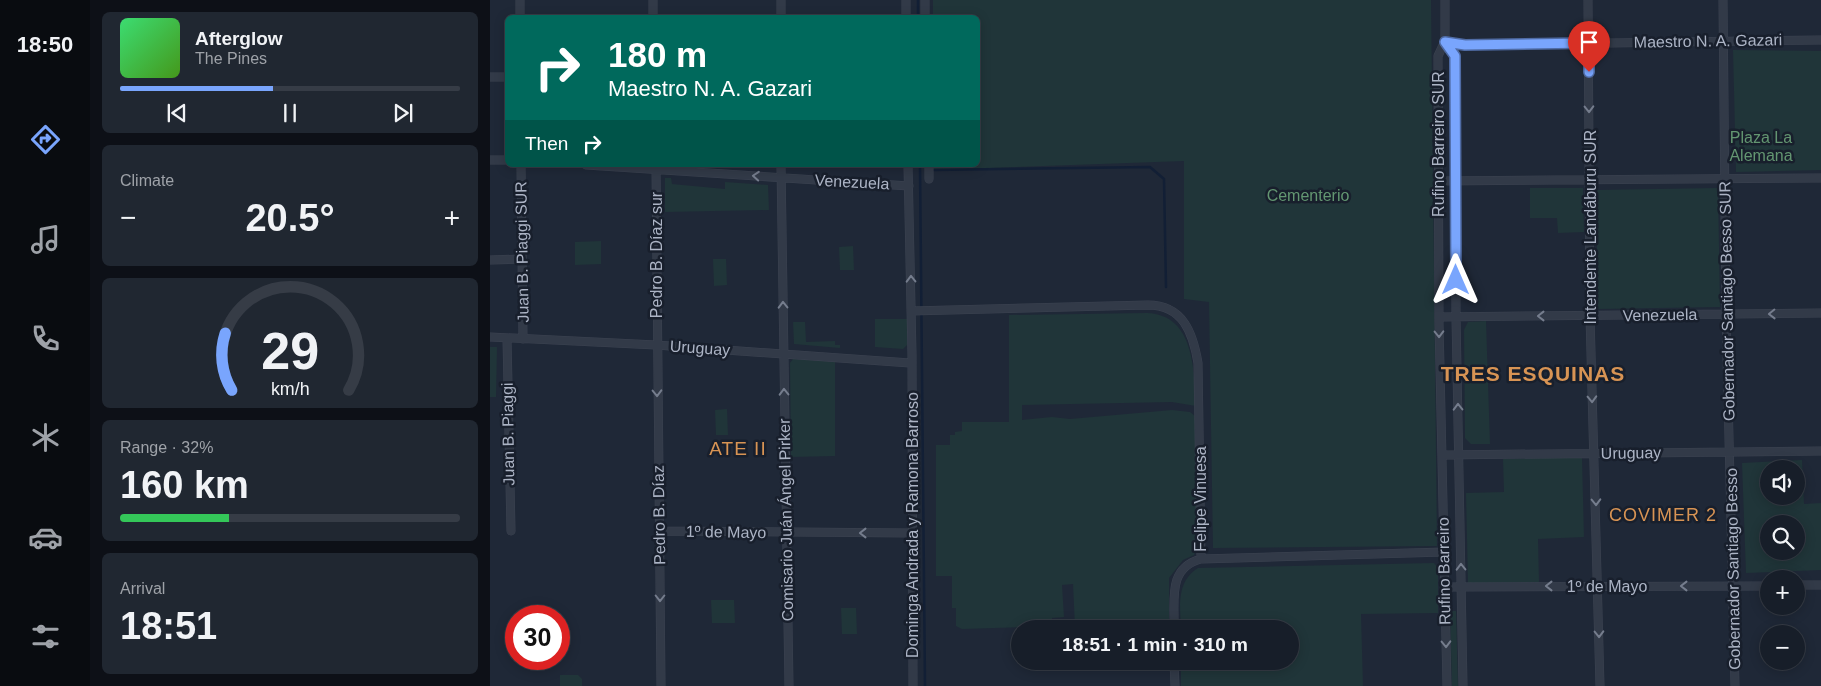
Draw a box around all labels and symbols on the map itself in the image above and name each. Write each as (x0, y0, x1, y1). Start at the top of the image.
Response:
pin (1568, 21, 1610, 72)
street label: Maestro N. A. Gazari (1634, 31, 1782, 51)
street label: Rufino Barreiro SUR (1430, 71, 1447, 217)
one-way arrow (1584, 105, 1595, 113)
park label: Plaza La Alemana (1729, 129, 1793, 164)
street label: Intendente Landáburu SUR (1582, 130, 1599, 324)
one-way arrow (751, 171, 759, 182)
street label: Venezuela (814, 172, 890, 192)
street label: Juan B. Piaggi SUR (512, 181, 532, 323)
street label: Gobernador Santiago Besso SUR (1716, 181, 1738, 421)
park label: Cementerio (1267, 187, 1349, 204)
street label: Pedro B. Díaz sur (648, 191, 665, 318)
position arrow (1429, 253, 1481, 305)
one-way arrow (905, 275, 916, 283)
one-way arrow (778, 300, 788, 308)
street label: Venezuela (1622, 306, 1698, 324)
one-way arrow (1768, 309, 1776, 319)
one-way arrow (1537, 311, 1544, 321)
one-way arrow (1434, 330, 1445, 338)
street label: Uruguay (669, 337, 731, 359)
district label: TRES ESQUINAS (1441, 362, 1625, 385)
street label: Juan B. Piaggi (499, 382, 517, 486)
one-way arrow (778, 388, 789, 396)
one-way arrow (652, 390, 663, 398)
street label: Dominga Andrada y Ramona Barroso (904, 392, 921, 658)
one-way arrow (1587, 396, 1598, 404)
one-way arrow (1452, 403, 1463, 411)
street label: Comisario Juán Ángel Pirker (775, 418, 796, 622)
district label: ATE II (709, 438, 767, 459)
street label: Uruguay (1601, 444, 1661, 462)
street label: Felipe Vinuesa (1192, 446, 1209, 552)
street label: Pedro B. Díaz (650, 465, 668, 565)
street label: Gobernador Santiago Besso (1723, 468, 1743, 670)
one-way arrow (1590, 498, 1601, 506)
district label: COVIMER 2 (1609, 505, 1717, 525)
street label: Rufino Barreiro (1435, 517, 1453, 625)
street label: 1º de Mayo (686, 523, 767, 541)
one-way arrow (859, 528, 866, 538)
one-way arrow (1455, 563, 1466, 571)
street label: 1º de Mayo (1567, 578, 1647, 595)
one-way arrow (1545, 581, 1552, 591)
one-way arrow (1680, 581, 1688, 591)
one-way arrow (655, 594, 665, 602)
speed limit sign: 30 (505, 605, 570, 670)
one-way arrow (1593, 631, 1604, 639)
one-way arrow (1441, 640, 1451, 648)

